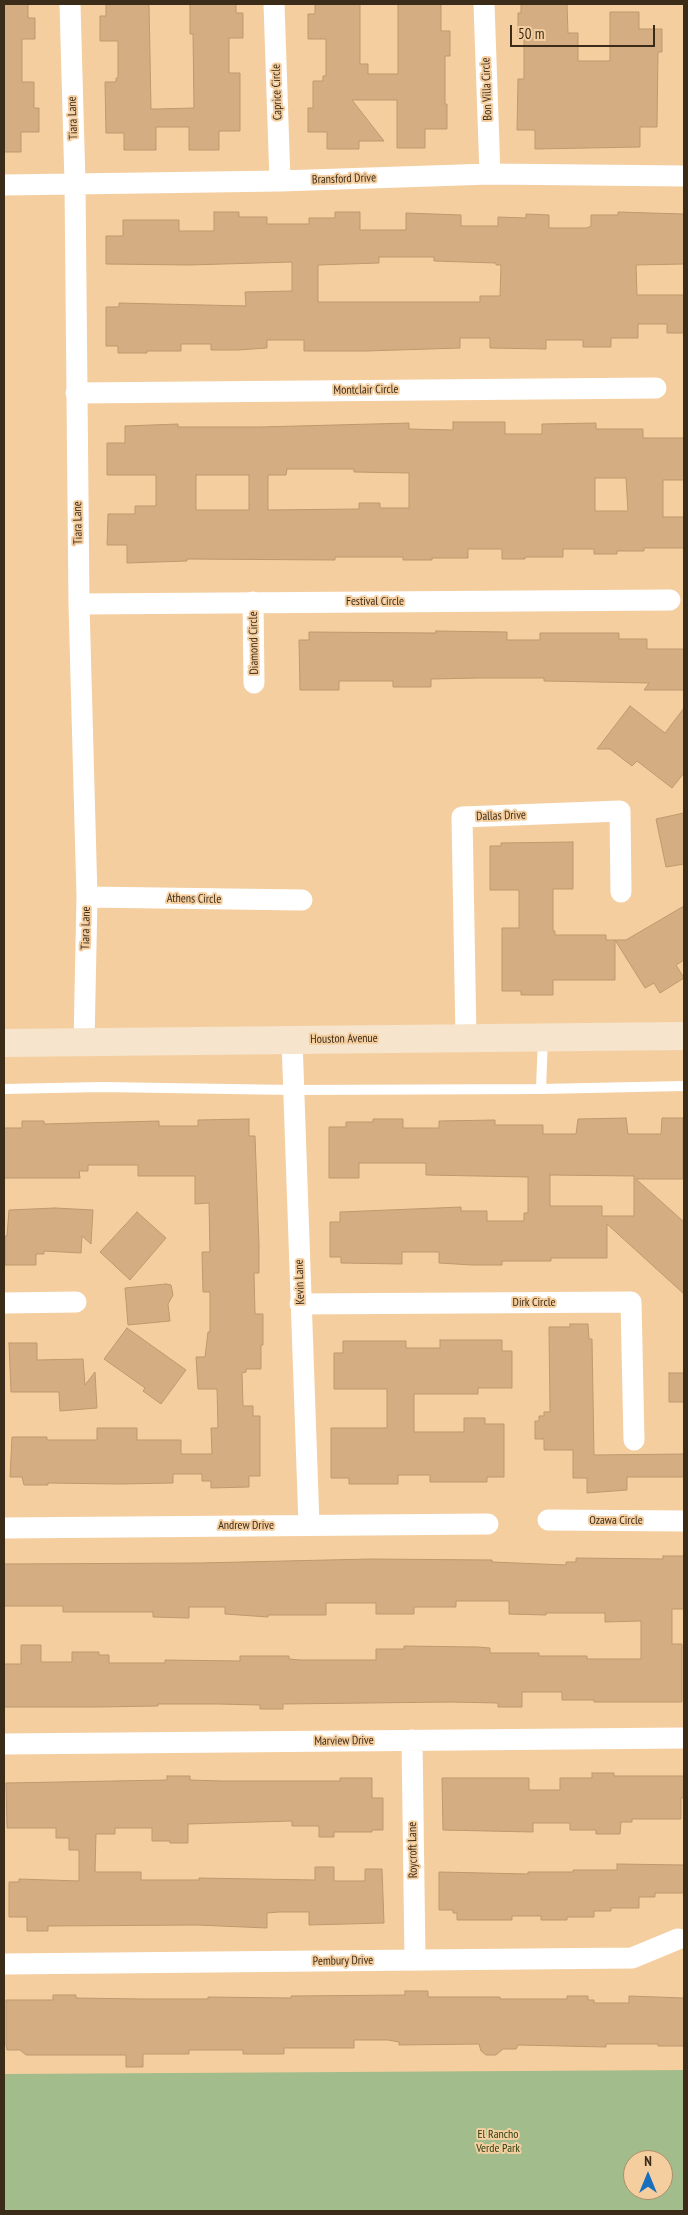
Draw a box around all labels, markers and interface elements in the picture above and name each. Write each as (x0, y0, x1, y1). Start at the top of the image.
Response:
scale bar (513, 15, 658, 47)
text: 50 m (518, 24, 544, 43)
street label: Bon Villa Circle (479, 57, 495, 121)
street label: Caprice Circle (269, 64, 285, 120)
street label: Tiara Lane (65, 96, 81, 140)
street label: Bransford Drive (312, 171, 376, 187)
street label: Montclair Circle (333, 382, 399, 398)
street label: Tiara Lane (70, 501, 86, 545)
street label: Festival Circle (346, 595, 404, 609)
street label: Diamond Circle (246, 611, 262, 675)
street label: Dallas Drive (476, 808, 526, 824)
street label: Athens Circle (167, 891, 221, 907)
street label: Tiara Lane (78, 906, 94, 950)
street label: Houston Avenue (310, 1031, 378, 1047)
street label: Kevin Lane (292, 1259, 308, 1305)
street label: Dirk Circle (513, 1296, 555, 1310)
street label: Ozawa Circle (589, 1514, 643, 1528)
street label: Andrew Drive (218, 1519, 274, 1533)
street label: Marview Drive (314, 1733, 374, 1749)
street label: Roycroft Lane (405, 1822, 421, 1878)
street label: Pembury Drive (313, 1953, 373, 1969)
park label: El Rancho Verde Park (476, 2128, 520, 2156)
north arrow (623, 2150, 673, 2200)
text: N (644, 2152, 652, 2170)

